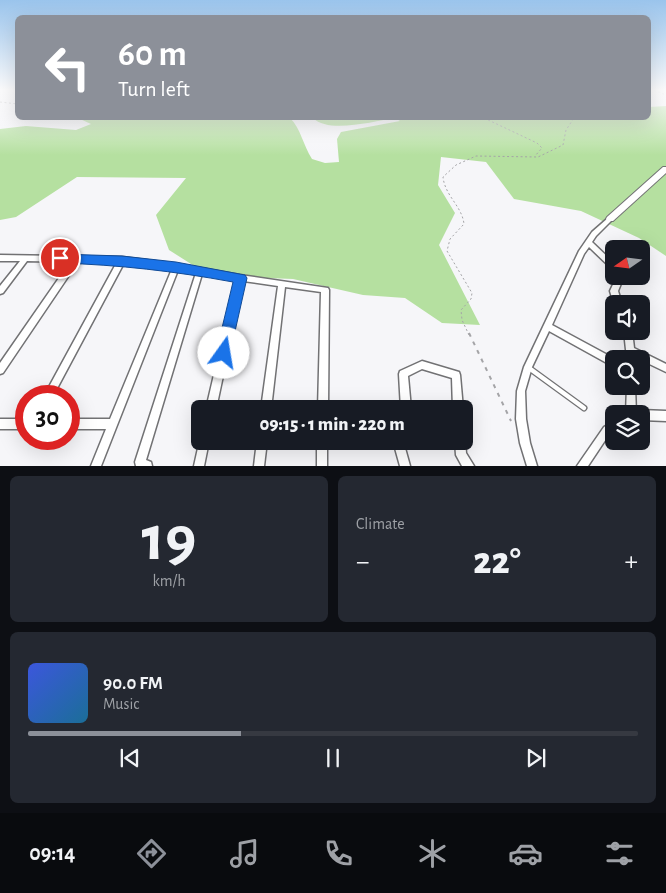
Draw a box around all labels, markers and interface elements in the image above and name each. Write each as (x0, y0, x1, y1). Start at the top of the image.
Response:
icon: left (35, 35, 100, 100)
text: 60 m (118, 37, 187, 72)
text: Turn left (118, 78, 190, 100)
pin (39, 237, 81, 279)
north arrow (605, 240, 650, 285)
map controls (605, 240, 650, 450)
icon: arrive (46, 244, 74, 272)
button: sound (605, 295, 650, 340)
position arrow (197, 326, 249, 378)
button: search (605, 350, 650, 395)
speed limit sign: 30 (15, 385, 80, 450)
button: layers (605, 405, 650, 450)
text: 09:15 · 1 min · 220 m (259, 415, 405, 434)
text: 19 (142, 507, 196, 572)
text: Climate (356, 516, 405, 532)
text: 22° (473, 543, 521, 581)
text: − (356, 548, 369, 576)
text: + (625, 548, 638, 576)
text: km/h (152, 573, 186, 589)
text: 90.0 FM (103, 674, 163, 693)
text: Music (103, 696, 139, 712)
icon: previous (116, 744, 144, 772)
icon: pause (319, 744, 347, 772)
icon: next (522, 744, 550, 772)
icon: directions (134, 836, 169, 871)
icon: music (227, 836, 262, 871)
icon: phone (321, 836, 356, 871)
icon: climate (415, 836, 450, 871)
icon: car (508, 836, 543, 871)
icon: filters (602, 836, 637, 871)
text: 09:14 (29, 842, 75, 864)

